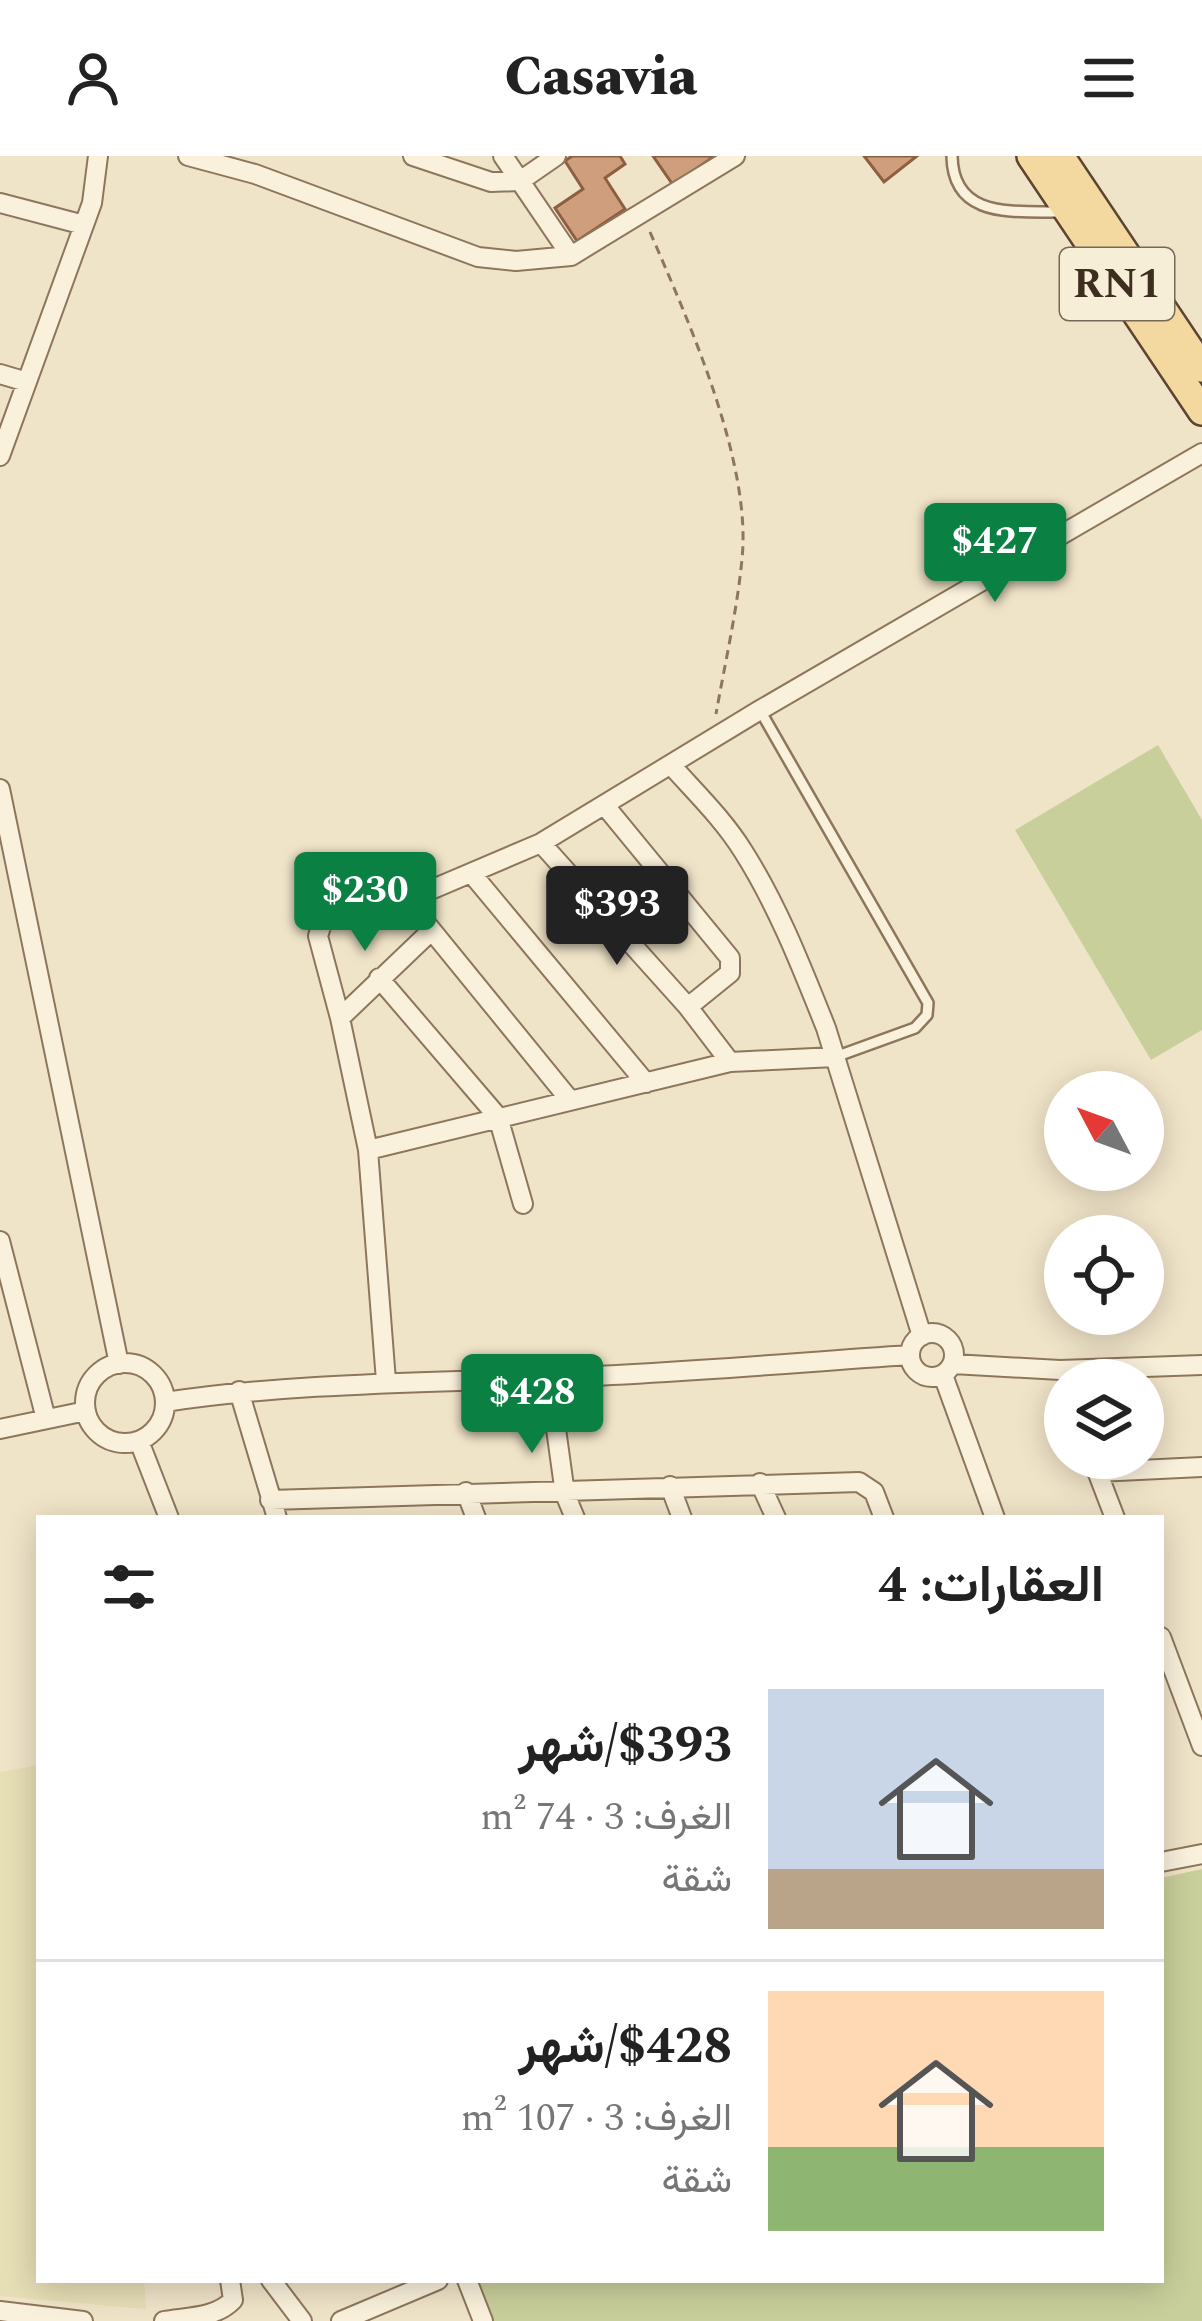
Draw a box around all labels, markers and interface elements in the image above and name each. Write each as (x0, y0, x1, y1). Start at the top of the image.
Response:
text: Casavia (505, 37, 697, 119)
icon: person (60, 45, 126, 111)
icon: menu (1076, 45, 1142, 111)
road number: RN1 (1060, 248, 1174, 320)
pin: $427 (924, 503, 1066, 605)
text: $427 (951, 512, 1039, 571)
pin: $230 (294, 852, 436, 954)
text: $230 (321, 861, 409, 920)
pin: $393 (546, 866, 688, 968)
text: $393 (573, 875, 661, 934)
north arrow (1044, 1071, 1164, 1191)
map controls (1044, 1071, 1164, 1479)
button: locate (1044, 1215, 1164, 1335)
pin: $428 (461, 1354, 603, 1456)
button: layers (1044, 1359, 1164, 1479)
text: $428 (488, 1363, 576, 1422)
text: العقارات: 4 (878, 1547, 1104, 1625)
icon: filters (96, 1554, 162, 1620)
text: $393/شهر (518, 1707, 732, 1785)
icon: home (864, 1737, 1008, 1881)
text: الغرف: 3 · 74 m² (480, 1788, 732, 1847)
text: شقة (662, 1850, 732, 1909)
text: $428/شهر (518, 2008, 732, 2086)
icon: home (864, 2039, 1008, 2183)
text: الغرف: 3 · 107 m² (461, 2089, 732, 2148)
text: شقة (662, 2151, 732, 2210)

